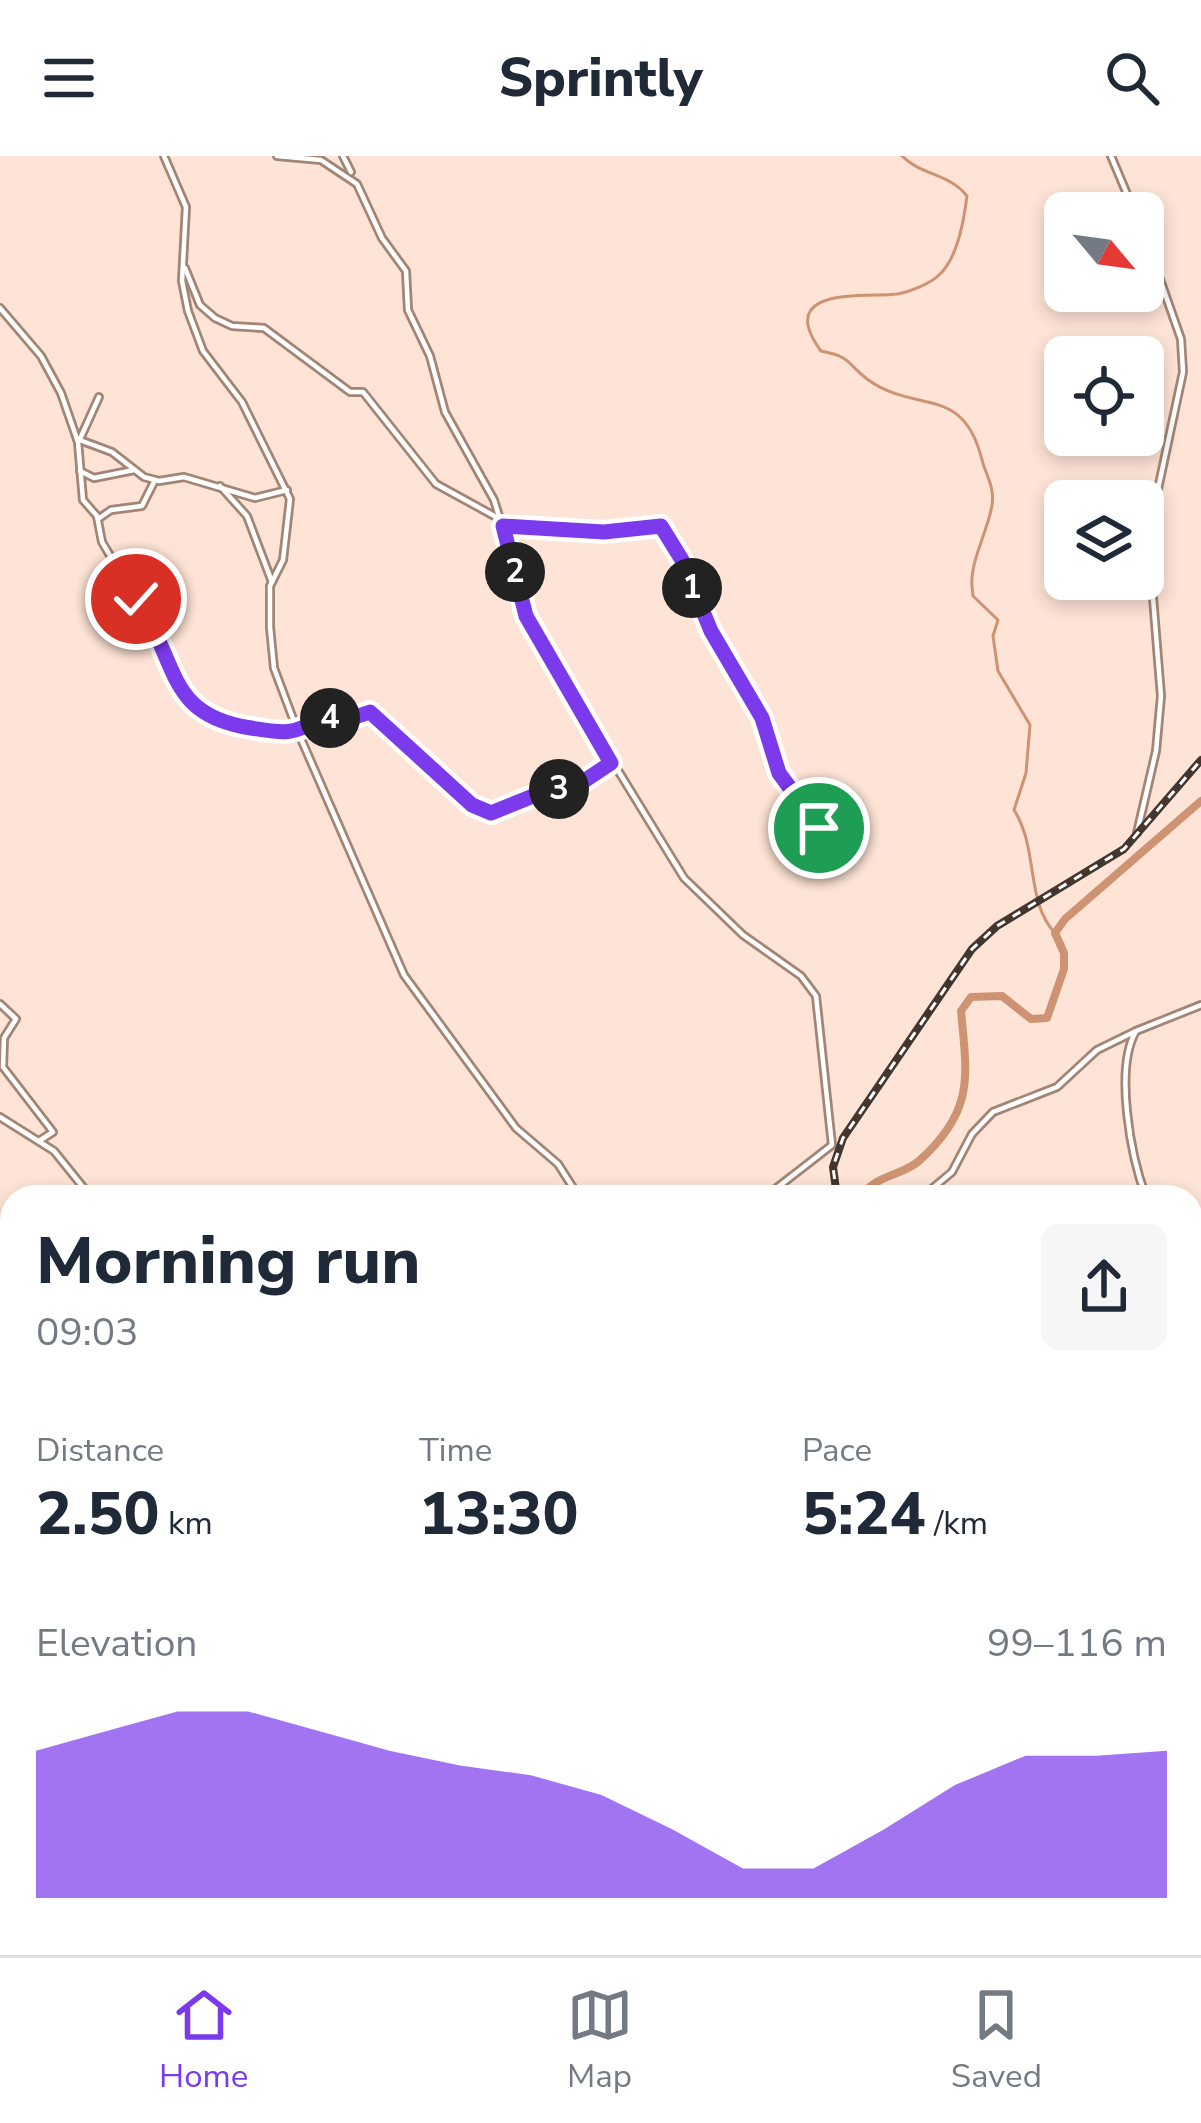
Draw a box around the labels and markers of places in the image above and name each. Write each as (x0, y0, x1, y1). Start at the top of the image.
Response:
pin: 2 (485, 542, 545, 602)
pin (85, 548, 187, 650)
pin: 1 (662, 558, 722, 618)
pin: 4 (300, 688, 360, 748)
pin: 3 (529, 759, 589, 819)
pin (768, 777, 870, 879)

